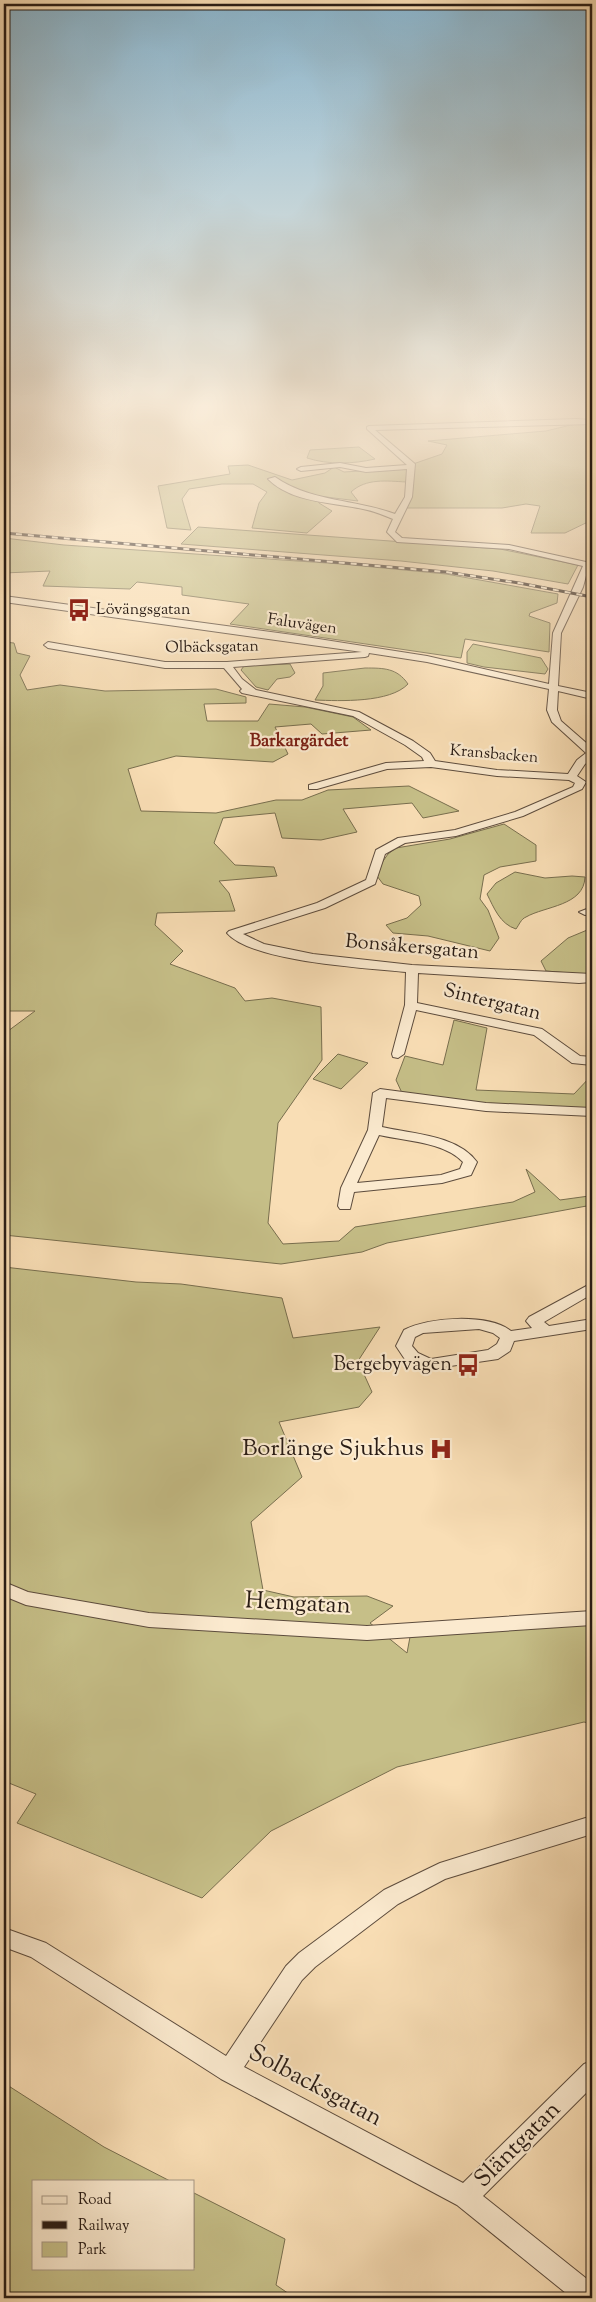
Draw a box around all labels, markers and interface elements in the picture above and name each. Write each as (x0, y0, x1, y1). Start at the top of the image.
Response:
bus stop icon: Lövängsgatan (66, 597, 92, 623)
place label: Lövängsgatan (96, 599, 191, 622)
street label: Faluvägen (266, 609, 339, 641)
street label: Olbäcksgatan (165, 636, 260, 660)
district label: Barkargärdet (250, 729, 349, 755)
street label: Kransbacken (449, 740, 540, 770)
street label: Bonsåkersgatan (344, 928, 480, 968)
street label: Sintergatan (440, 977, 544, 1029)
place label: Bergebyvägen (333, 1351, 452, 1380)
bus stop icon: Bergebyvägen (455, 1352, 481, 1378)
place label: Borlänge Sjukhus (242, 1432, 424, 1466)
hospital icon: Borlänge Sjukhus (428, 1436, 454, 1462)
street label: Hemgatan (244, 1584, 352, 1624)
street label: Solbacksgatan (242, 2036, 388, 2136)
street label: Släntgatan (467, 2094, 569, 2196)
legend (32, 2180, 195, 2270)
text: Road (78, 2190, 112, 2211)
text: Railway (78, 2216, 130, 2237)
text: Park (78, 2240, 107, 2261)

